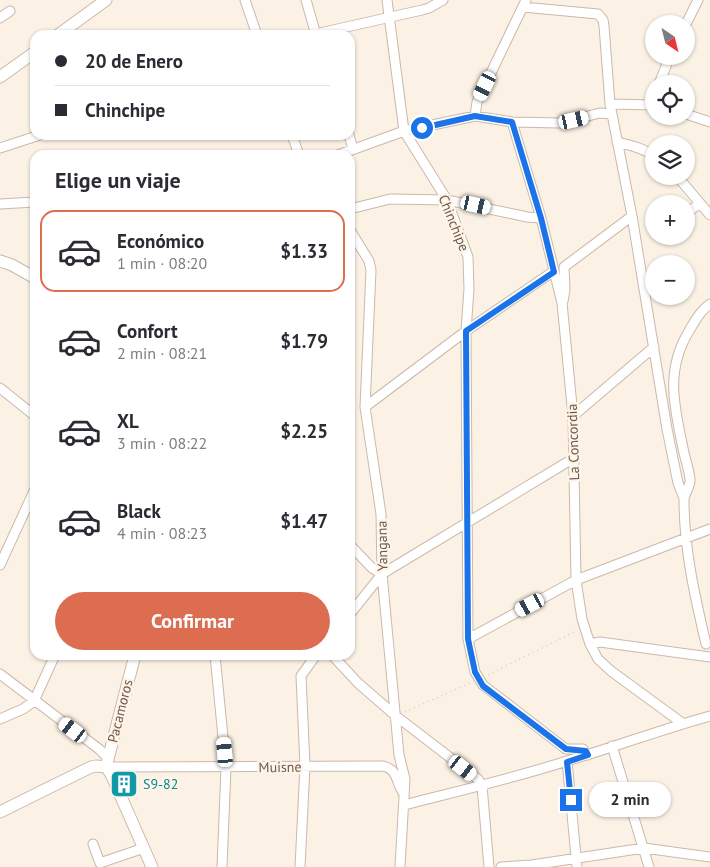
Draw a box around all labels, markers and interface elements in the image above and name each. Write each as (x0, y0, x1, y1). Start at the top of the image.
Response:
north arrow (645, 15, 695, 65)
map controls (645, 15, 695, 305)
text: 20 de Enero (85, 49, 183, 73)
car (471, 69, 498, 103)
button: locate (645, 75, 695, 125)
text: Chinchipe (85, 98, 165, 122)
car (557, 109, 590, 131)
route start (411, 117, 433, 139)
button: layers (645, 135, 695, 185)
text: Elige un viaje (55, 166, 181, 194)
street label: Chinchipe (435, 192, 473, 254)
car (459, 194, 492, 216)
button: + (645, 195, 695, 245)
icon: car (57, 229, 102, 274)
text: Económico (117, 229, 204, 253)
text: $1.33 (280, 239, 328, 263)
text: 1 min · 08:20 (117, 253, 207, 273)
button: − (645, 255, 695, 305)
icon: car (57, 319, 102, 364)
text: Confort (117, 319, 178, 343)
text: $1.79 (280, 329, 328, 353)
text: 2 min · 08:21 (117, 343, 207, 363)
street label: La Concordia (563, 403, 583, 481)
icon: car (57, 409, 102, 454)
text: XL (117, 409, 139, 433)
text: $2.25 (280, 419, 328, 443)
text: 3 min · 08:22 (117, 433, 207, 453)
icon: car (57, 499, 102, 544)
text: Black (117, 499, 161, 523)
text: $1.47 (280, 509, 328, 533)
street label: Yangana (373, 521, 391, 571)
text: 4 min · 08:23 (117, 523, 207, 543)
car (513, 591, 546, 619)
button: Confirmar (55, 592, 330, 650)
street label: Pacamoros (103, 677, 137, 745)
car (56, 715, 89, 745)
car (216, 736, 233, 768)
car (446, 753, 479, 783)
street label: Muisne (258, 758, 302, 776)
building icon: S9-82 (109, 769, 139, 799)
place label: S9-82 (143, 775, 178, 793)
callout: 2 min (588, 782, 671, 818)
route end (560, 789, 582, 811)
text: 2 min (610, 789, 650, 809)

